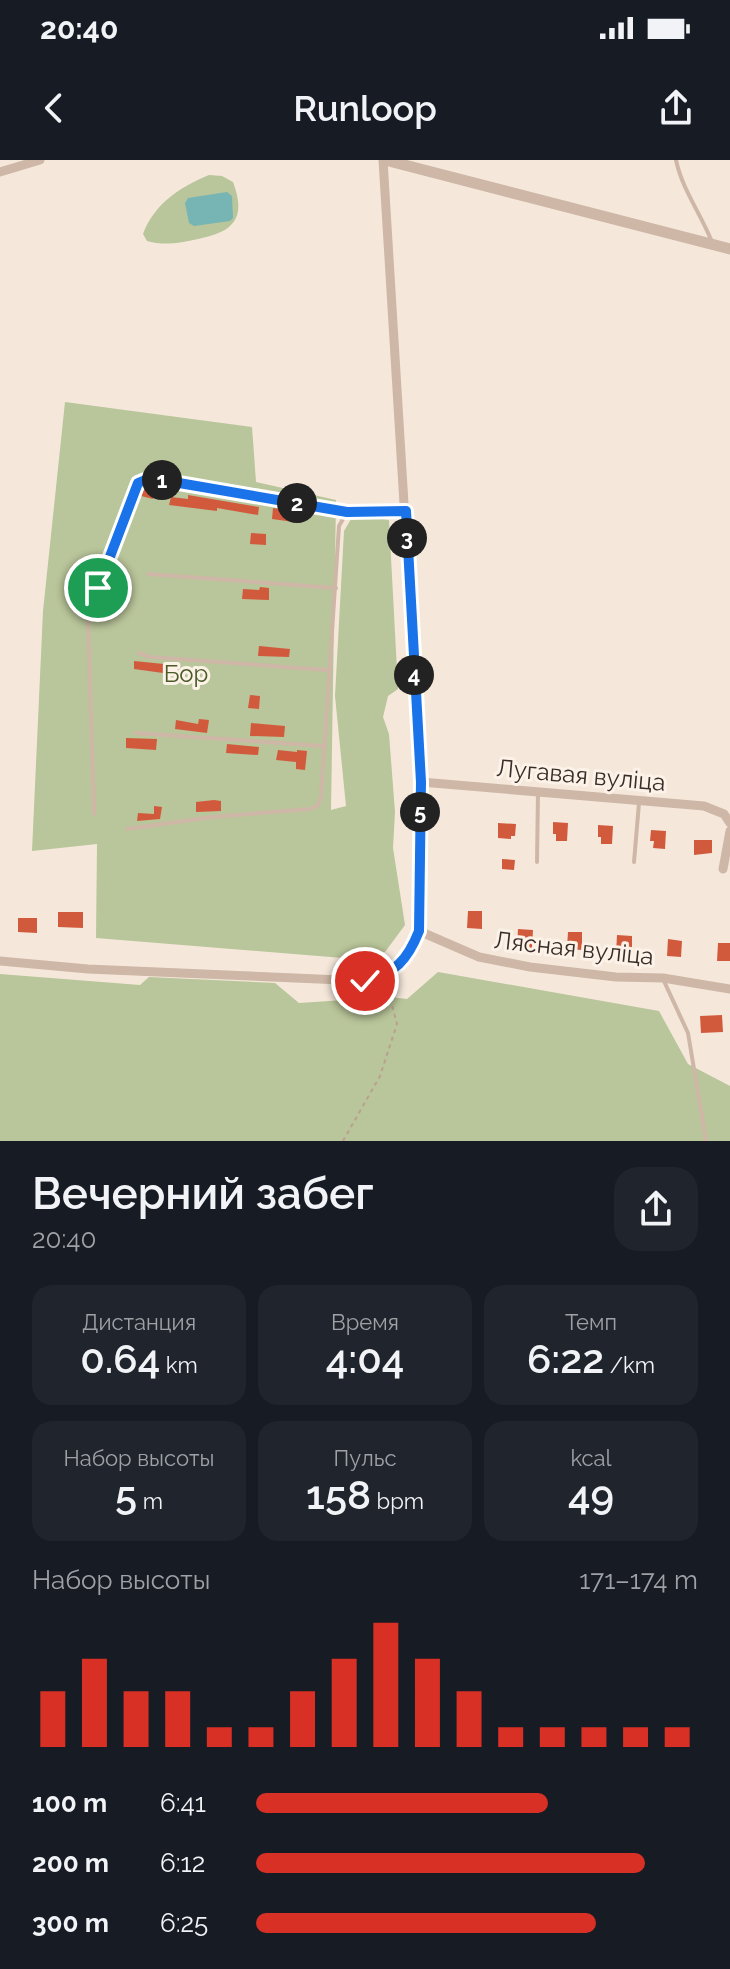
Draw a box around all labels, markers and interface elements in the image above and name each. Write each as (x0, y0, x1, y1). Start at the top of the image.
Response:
text: 20:40 (40, 11, 118, 46)
icon: back (32, 86, 76, 130)
icon: share (654, 86, 698, 130)
text: Runloop (293, 87, 437, 129)
pin: 1 (142, 460, 182, 500)
text: 1 (157, 467, 167, 493)
pin: 2 (277, 483, 317, 523)
text: 2 (291, 490, 303, 516)
pin: 3 (387, 518, 427, 558)
text: 3 (401, 525, 413, 551)
pin (64, 554, 132, 622)
icon: arrive (76, 566, 120, 610)
pin: 4 (394, 655, 434, 695)
park label: Бор (164, 659, 208, 688)
text: 4 (408, 662, 420, 688)
street label: Лугавая вуліца (495, 753, 667, 797)
pin: 5 (400, 792, 440, 832)
text: 5 (414, 799, 426, 825)
street label: Лясная вуліца (493, 925, 655, 971)
pin (331, 947, 399, 1015)
icon: check (343, 959, 387, 1003)
button: share (614, 1167, 698, 1251)
text: Вечерний забег (32, 1168, 374, 1219)
text: 20:40 (32, 1224, 96, 1254)
text: Дистанция (82, 1309, 196, 1335)
text: Время (331, 1309, 399, 1335)
text: Темп (565, 1309, 617, 1335)
text: 0.64 (80, 1335, 160, 1382)
text: 4:04 (326, 1335, 404, 1382)
text: 6:22 (527, 1335, 604, 1382)
text: km (160, 1352, 198, 1378)
text: /km (604, 1352, 655, 1378)
text: Набор высоты (64, 1445, 214, 1471)
text: Пульс (334, 1445, 396, 1471)
text: kcal (570, 1445, 612, 1471)
text: 5 (115, 1471, 137, 1518)
text: 158 (306, 1471, 371, 1518)
text: 49 (568, 1471, 614, 1518)
text: m (137, 1488, 163, 1514)
text: bpm (371, 1488, 424, 1514)
text: Набор высоты (32, 1565, 210, 1595)
text: 171–174 m (579, 1565, 698, 1595)
text: 100 m (32, 1788, 107, 1818)
text: 6:41 (160, 1788, 206, 1818)
text: 200 m (32, 1848, 109, 1878)
text: 6:12 (160, 1848, 205, 1878)
text: 300 m (32, 1908, 109, 1938)
text: 6:25 (160, 1908, 208, 1938)

